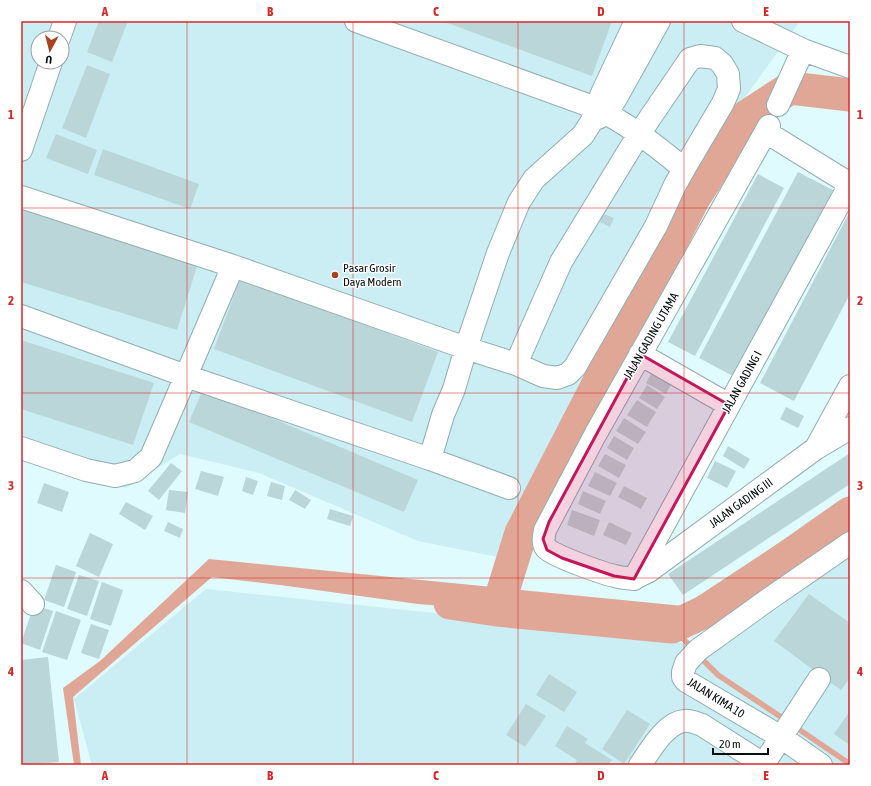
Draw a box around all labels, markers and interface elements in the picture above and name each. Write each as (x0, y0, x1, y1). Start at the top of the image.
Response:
text: A (101, 4, 109, 19)
text: B (267, 4, 274, 19)
text: C (433, 4, 439, 19)
text: D (597, 4, 605, 19)
text: E (763, 4, 769, 19)
north arrow (30, 30, 70, 70)
text: U (45, 54, 53, 66)
text: 1 (8, 107, 14, 122)
text: 1 (857, 107, 863, 122)
place label: Pasar Grosir Daya Modern (343, 261, 402, 289)
marker: Pasar Grosir Daya Modern (330, 270, 340, 280)
street label: JALAN GADING UTAMA (621, 290, 682, 382)
text: 2 (8, 293, 14, 308)
text: 2 (857, 293, 863, 308)
street label: JALAN GADING I (719, 348, 765, 416)
street label: JALAN GADING III (706, 475, 776, 531)
text: 3 (8, 478, 14, 493)
text: 3 (857, 478, 863, 493)
text: 4 (7, 664, 14, 679)
text: 4 (856, 664, 863, 679)
street label: JALAN KIMA 10 (685, 675, 747, 721)
scale bar (713, 730, 768, 756)
text: 20 m (719, 737, 741, 751)
text: A (101, 768, 109, 783)
text: B (267, 768, 274, 783)
text: C (433, 768, 439, 783)
text: D (597, 768, 605, 783)
text: E (763, 768, 769, 783)

